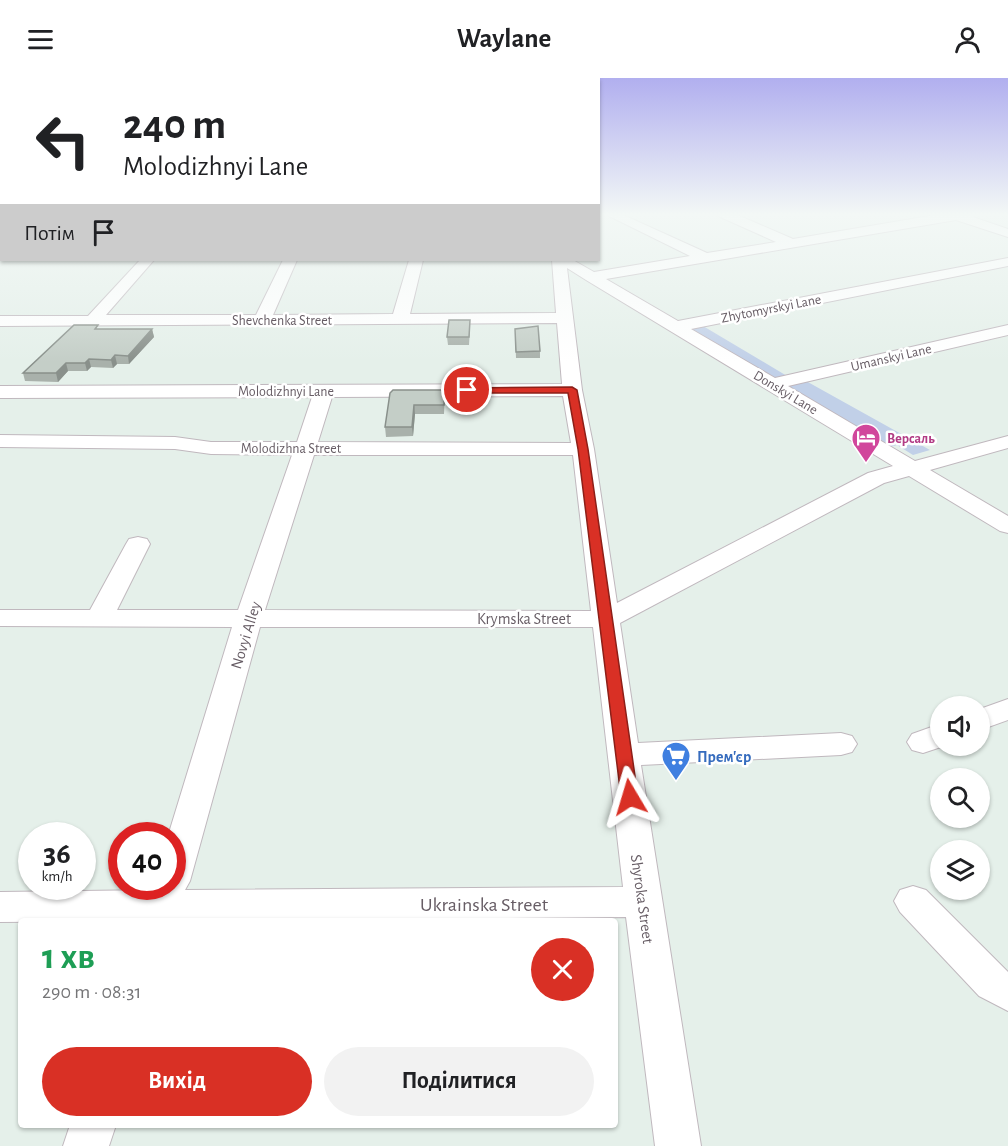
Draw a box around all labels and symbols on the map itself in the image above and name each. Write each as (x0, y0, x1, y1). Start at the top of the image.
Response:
street label: Zhytomyrskyi Lane (720, 292, 823, 326)
street label: Shevchenka Street (232, 314, 333, 328)
street label: Umanskyi Lane (850, 342, 933, 374)
pin (441, 364, 492, 415)
street label: Donskyi Lane (751, 368, 820, 417)
street label: Molodizhnyi Lane (238, 385, 334, 399)
hotel icon: Версаль (850, 422, 882, 464)
place label: Версаль (887, 432, 935, 446)
street label: Molodizhna Street (241, 442, 342, 456)
street label: Novyi Alley (228, 599, 265, 671)
street label: Krymska Street (477, 611, 571, 628)
supermarket icon: Прем'єр (660, 740, 692, 782)
place label: Прем'єр (697, 749, 751, 765)
position arrow (598, 765, 662, 829)
speed limit sign: 40 (108, 822, 186, 900)
street label: Shyroka Street (627, 854, 656, 945)
street label: Ukrainska Street (420, 895, 549, 915)

